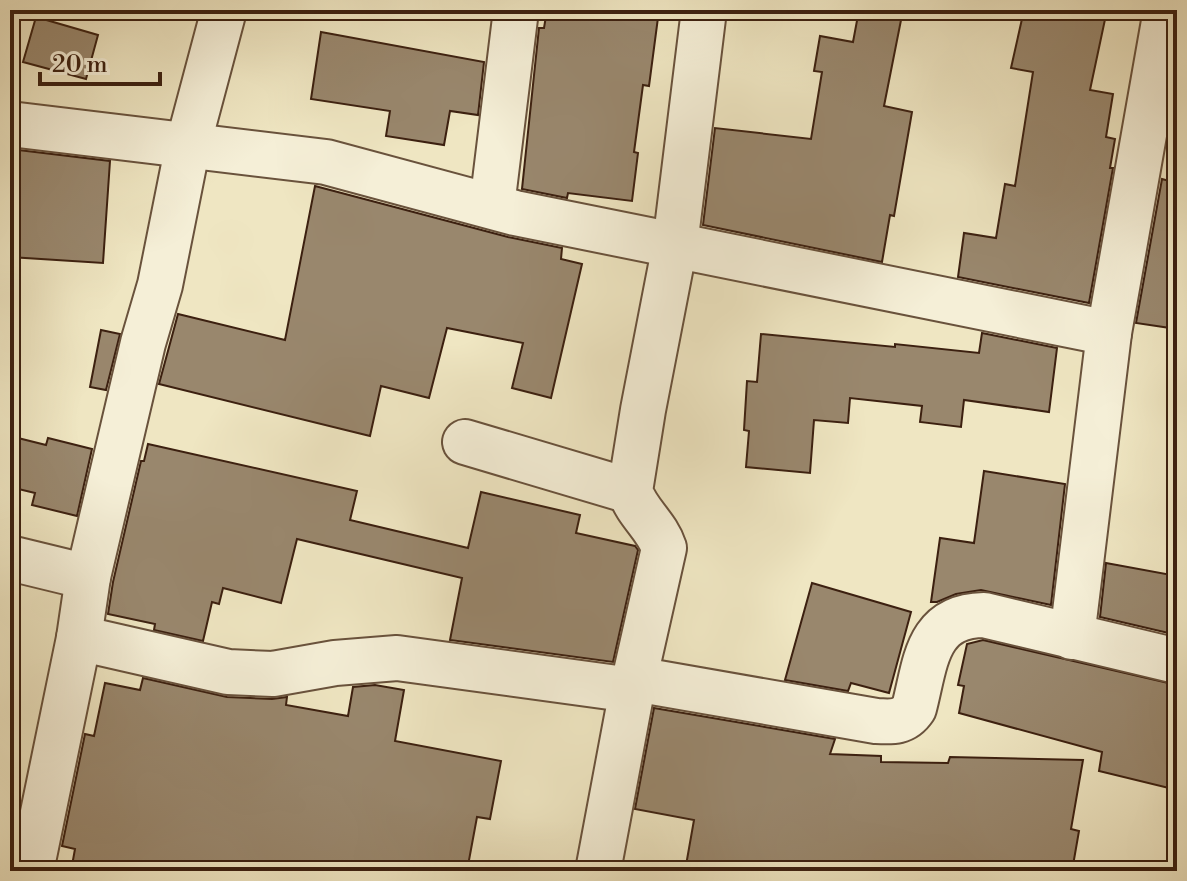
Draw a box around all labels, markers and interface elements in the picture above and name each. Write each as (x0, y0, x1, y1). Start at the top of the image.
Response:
scale bar (40, 36, 160, 86)
text: 20 m (52, 50, 108, 80)

